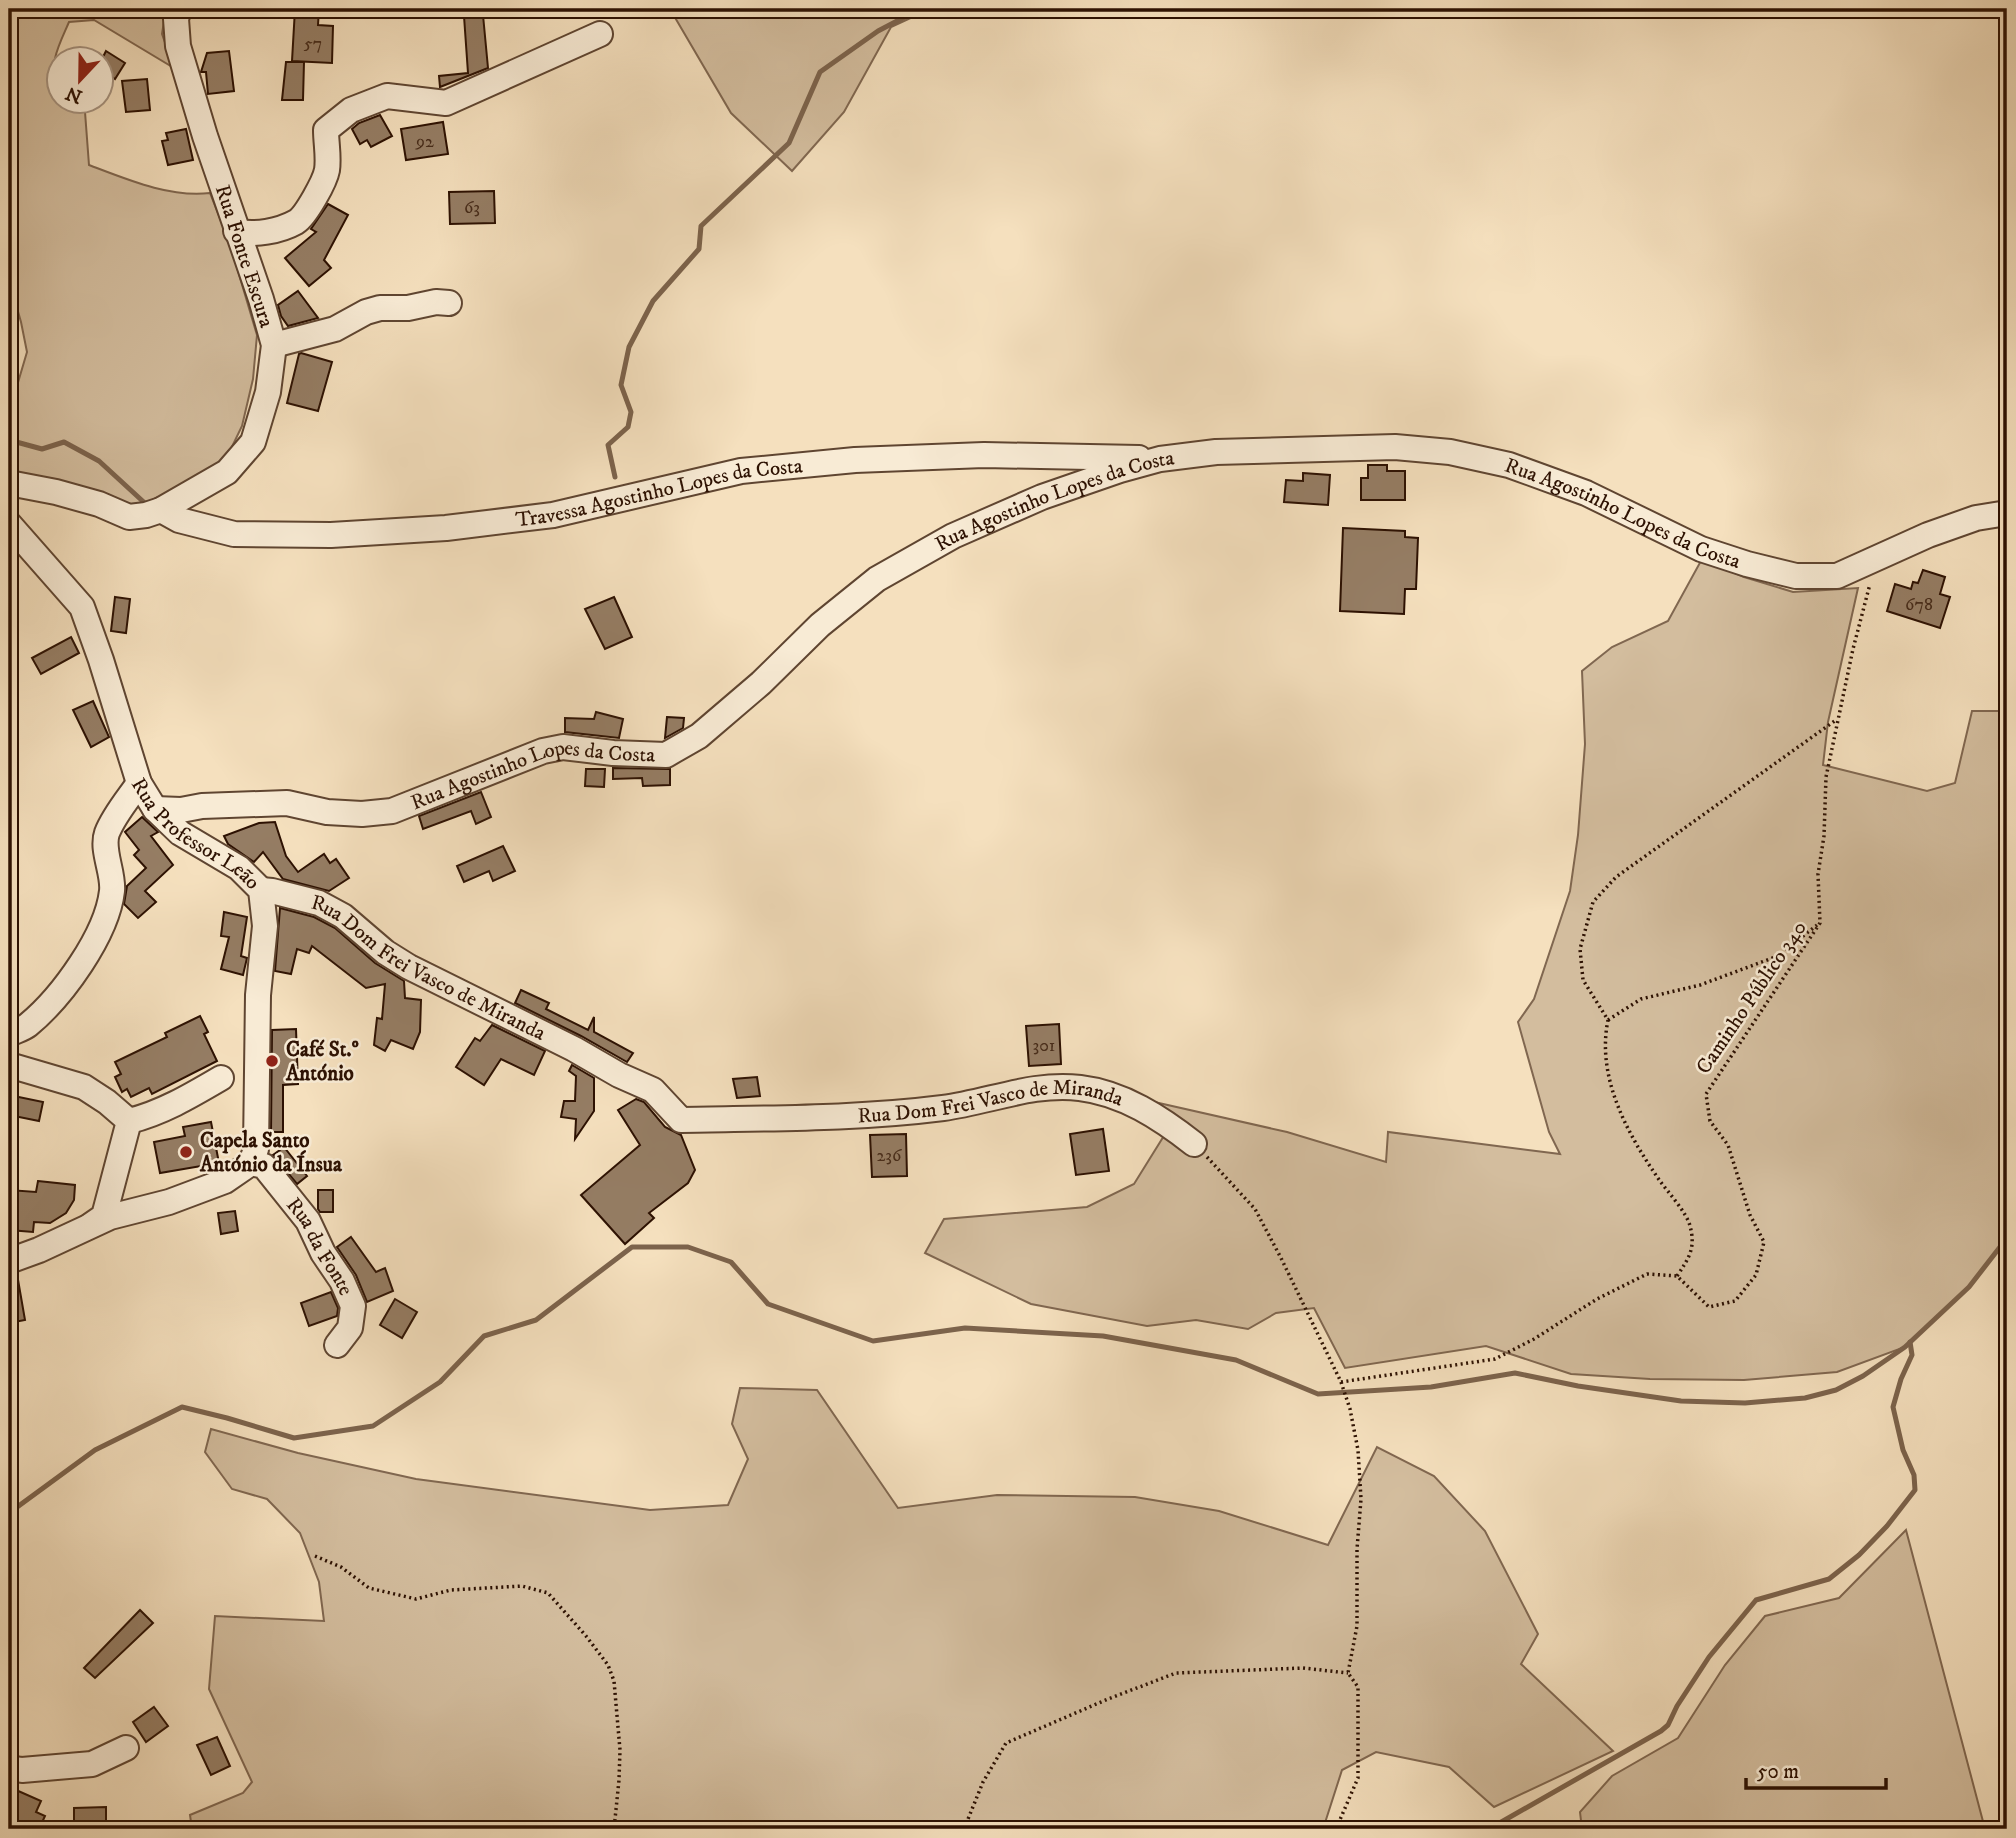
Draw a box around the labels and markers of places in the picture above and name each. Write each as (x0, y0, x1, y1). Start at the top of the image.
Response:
place label: Café St.º António (285, 1037, 359, 1087)
marker: Café St.º António (264, 1053, 280, 1069)
place label: Capela Santo António da Ínsua (199, 1128, 343, 1178)
marker: Capela Santo António da Ínsua (178, 1144, 194, 1160)

